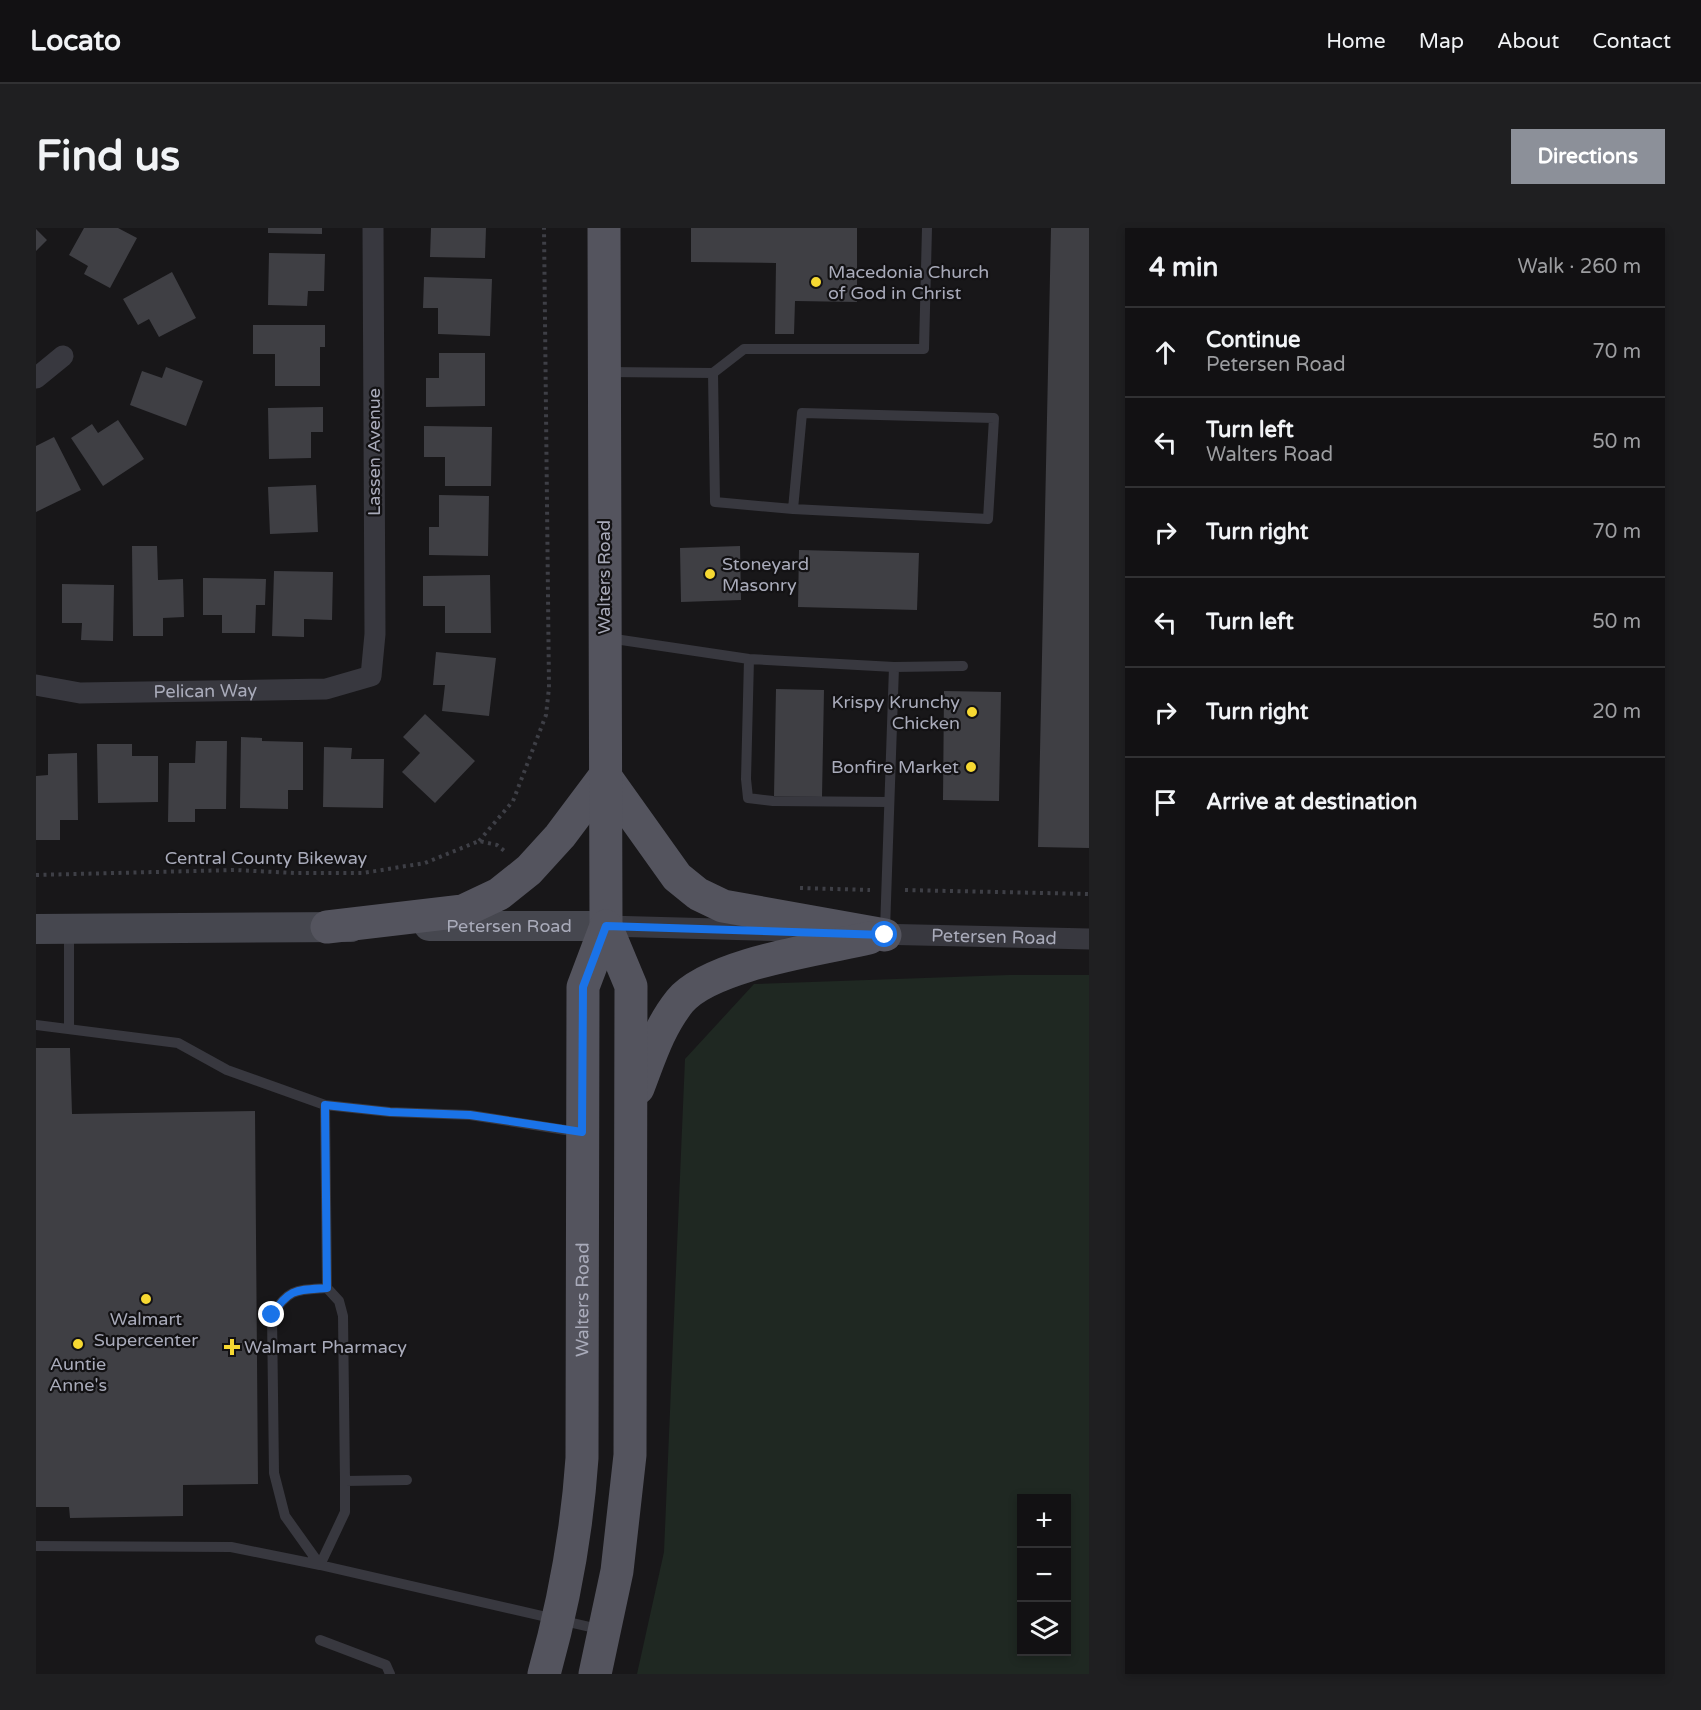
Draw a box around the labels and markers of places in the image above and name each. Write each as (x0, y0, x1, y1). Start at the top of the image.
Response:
place label: Macedonia Church of God in Christ (828, 261, 989, 304)
marker: Macedonia Church of God in Christ (809, 275, 823, 289)
place label: Stoneyard Masonry (722, 553, 809, 596)
marker: Stoneyard Masonry (703, 567, 717, 581)
place label: Krispy Krunchy Chicken (831, 691, 960, 734)
marker: Krispy Krunchy Chicken (965, 705, 979, 719)
place label: Bonfire Market (831, 756, 959, 778)
marker: Bonfire Market (964, 760, 978, 774)
marker: Walmart Supercenter (139, 1292, 153, 1306)
place label: Walmart Supercenter (94, 1308, 198, 1351)
place label: Walmart Pharmacy (244, 1336, 407, 1358)
marker: Auntie Anne's (71, 1337, 85, 1351)
marker: Walmart Pharmacy (225, 1340, 239, 1354)
place label: Auntie Anne's (49, 1353, 107, 1396)

